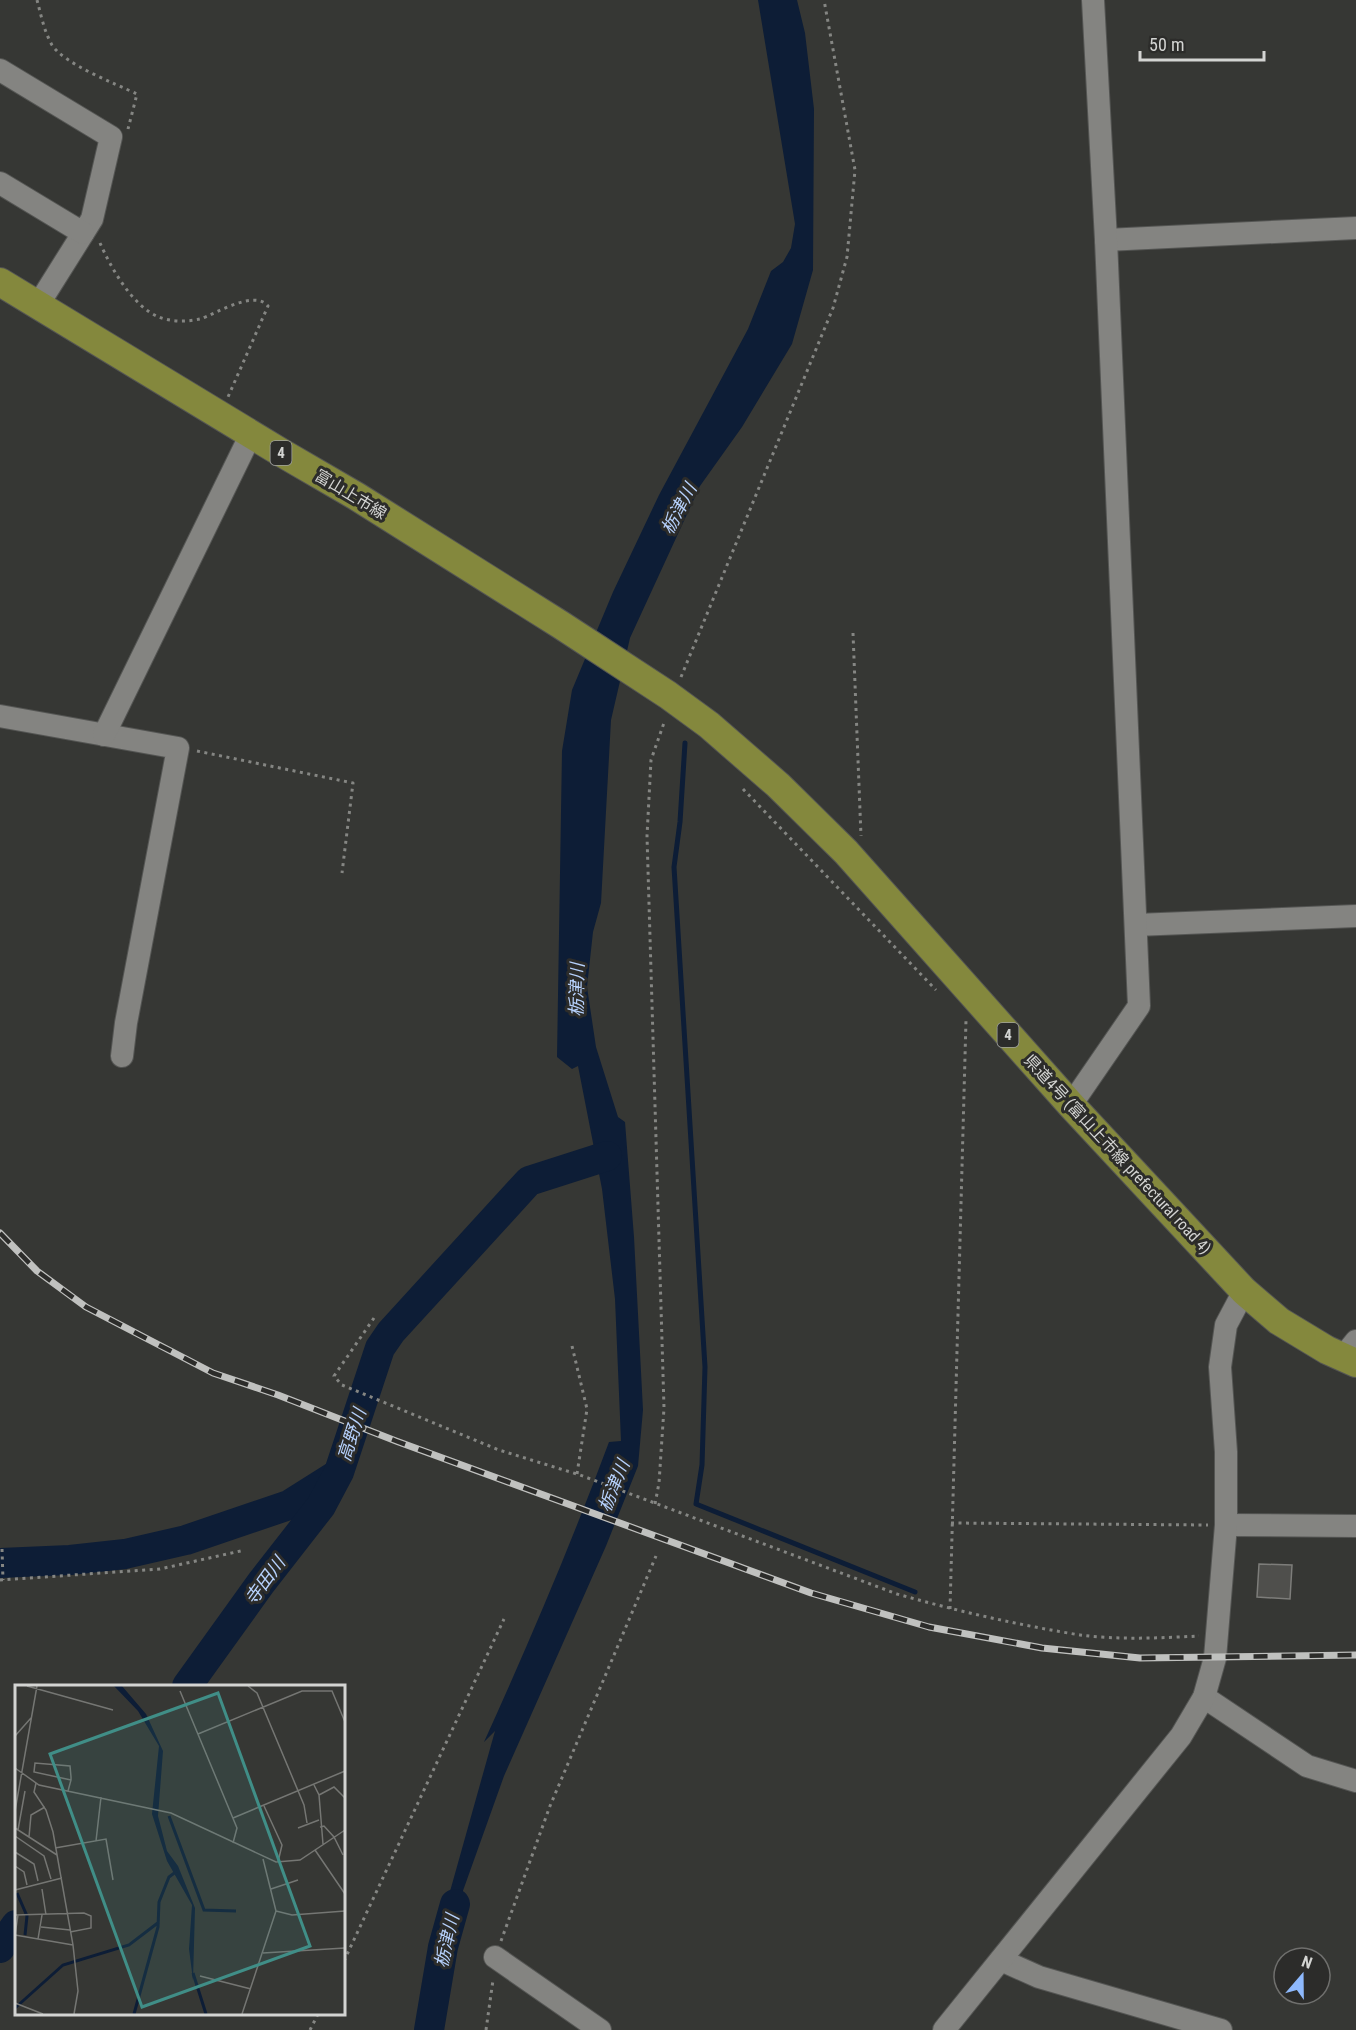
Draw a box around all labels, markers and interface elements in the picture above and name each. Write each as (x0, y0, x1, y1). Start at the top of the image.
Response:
scale bar (1140, 24, 1264, 62)
text: 50 m (1149, 34, 1184, 55)
road number: 4 (270, 441, 292, 465)
street label: 富山上市線 (312, 466, 390, 523)
water label: 栃津川 (657, 478, 701, 538)
water label: 栃津川 (566, 961, 588, 1017)
road number: 4 (998, 1023, 1018, 1047)
street label: 県道4号 (富山上市線 prefectural road 4) (1020, 1051, 1215, 1258)
water label: 高野川 (333, 1404, 370, 1464)
water label: 栃津川 (594, 1455, 634, 1515)
water label: 寺田川 (240, 1551, 290, 1609)
inset map (15, 1685, 345, 2015)
water label: 栃津川 (430, 1910, 463, 1970)
north arrow (1272, 1946, 1332, 2006)
text: N (1299, 1952, 1315, 1973)

